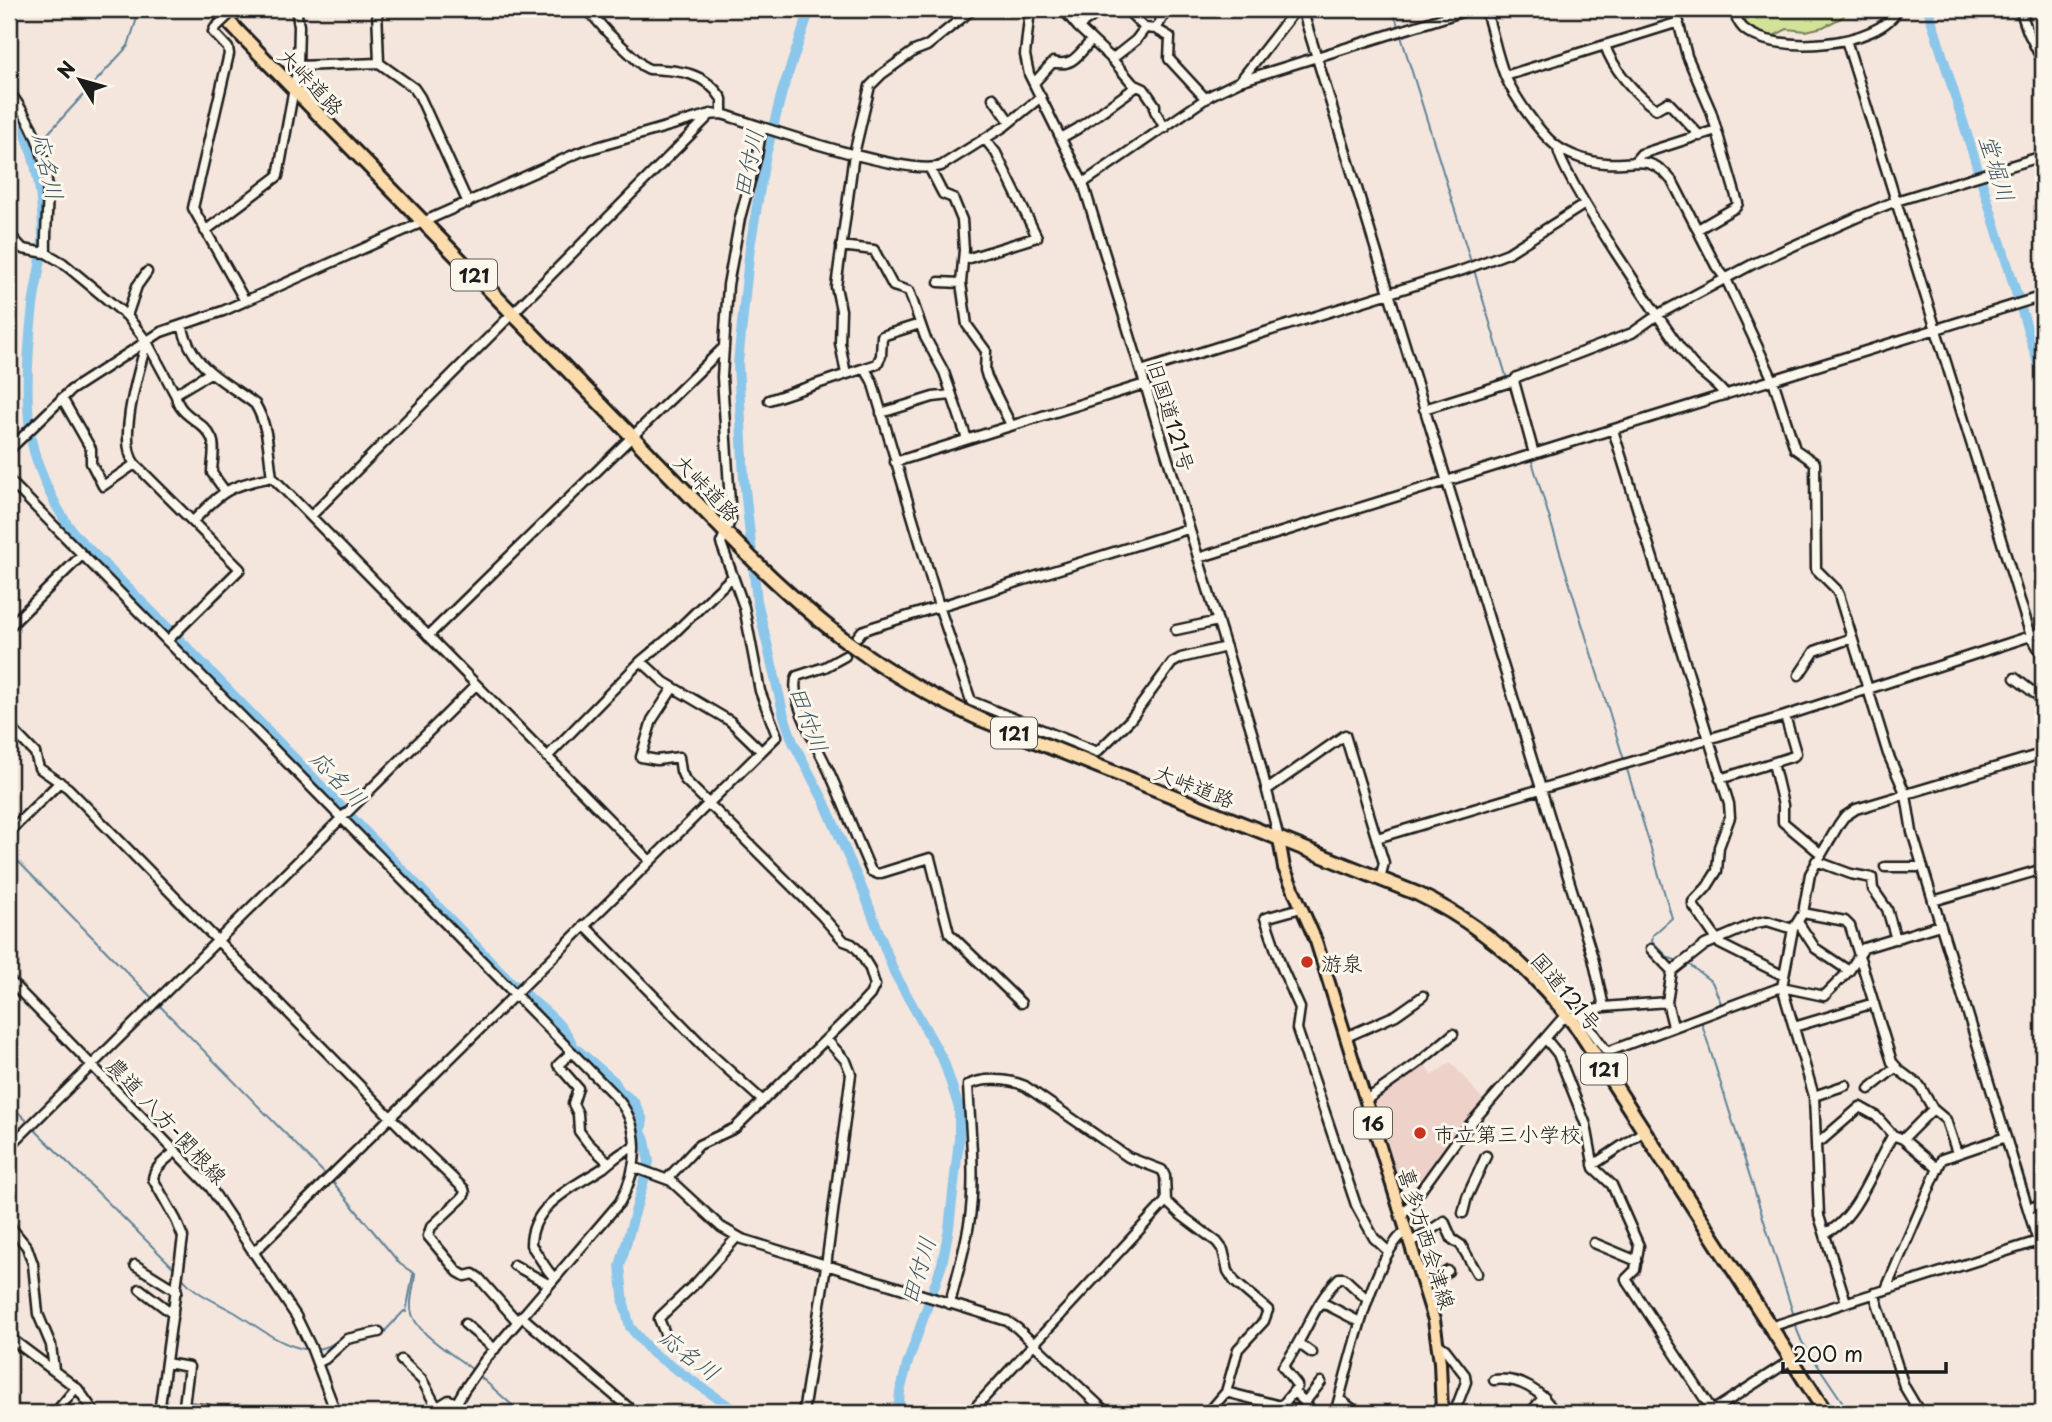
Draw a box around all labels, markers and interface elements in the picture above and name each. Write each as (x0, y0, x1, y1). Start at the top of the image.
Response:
street label: 大峠道路 (271, 40, 353, 122)
north arrow (46, 46, 116, 116)
text: N (50, 55, 81, 84)
water label: 田付川 (723, 126, 771, 200)
water label: 応名川 (24, 128, 74, 204)
water label: 堂堀川 (1971, 130, 2025, 206)
road number: 121 (451, 260, 497, 290)
street label: 旧国道121号 (1140, 355, 1204, 475)
street label: 大峠道路 (667, 446, 749, 528)
water label: 田付川 (782, 681, 838, 757)
road number: 121 (991, 718, 1037, 748)
water label: 応名川 (302, 741, 376, 815)
street label: 大峠道路 (1150, 755, 1240, 815)
street label: 国道121号 (1524, 944, 1610, 1038)
place label: 游泉 (1321, 946, 1363, 978)
marker: 游泉 (1299, 954, 1315, 970)
street label: 農道 八方-関根線 (100, 1049, 236, 1191)
road number: 121 (1581, 1054, 1627, 1084)
road number: 16 (1354, 1107, 1392, 1138)
place label: 市立第三小学校 (1434, 1117, 1581, 1149)
marker: 市立第三小学校 (1412, 1125, 1428, 1141)
street label: 喜多方西会津線 (1391, 1163, 1465, 1313)
water label: 田付川 (890, 1232, 944, 1308)
water label: 応名川 (652, 1319, 728, 1389)
scale bar (1783, 1331, 1945, 1375)
text: 200 m (1793, 1337, 1863, 1369)

